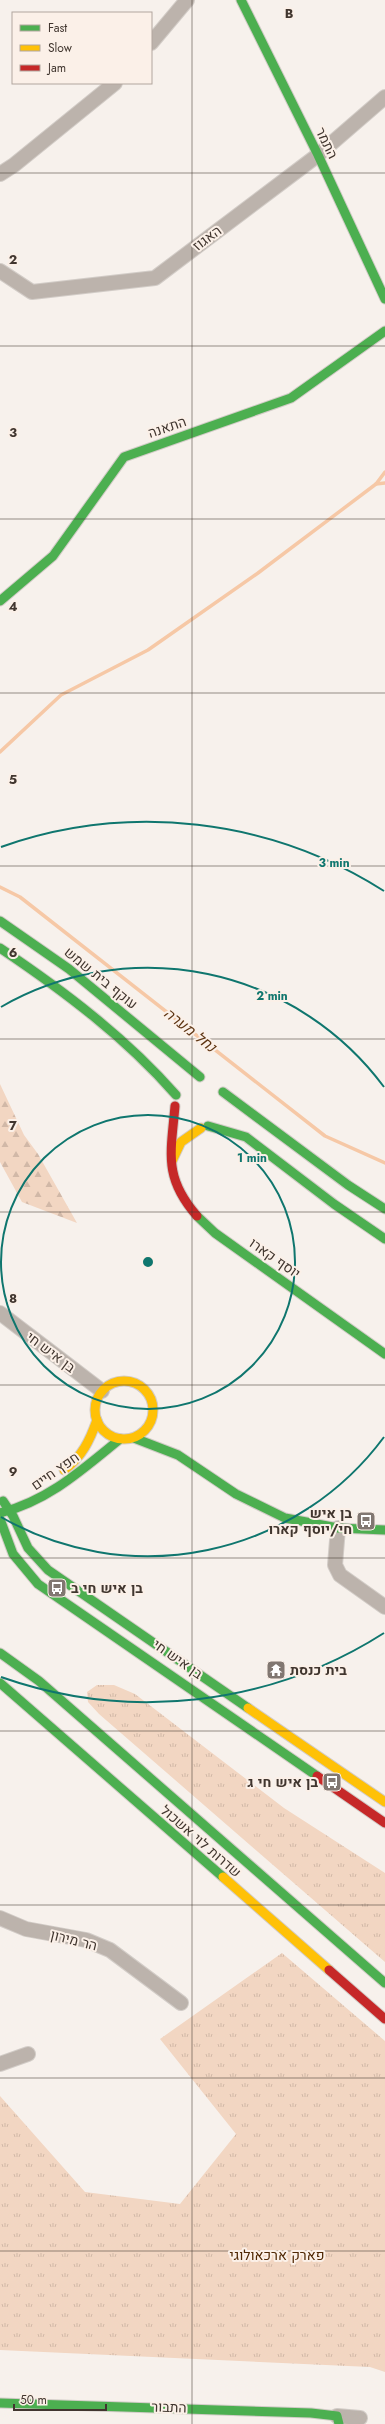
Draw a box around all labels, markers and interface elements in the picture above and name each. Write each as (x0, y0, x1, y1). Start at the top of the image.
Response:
text: B (285, 4, 294, 23)
legend (12, 12, 152, 84)
text: Fast (48, 19, 67, 37)
text: Slow (48, 39, 73, 57)
text: Jam (46, 59, 66, 77)
street label: התמר (311, 124, 343, 162)
street label: האגוז (188, 220, 226, 256)
text: 2 (9, 250, 17, 269)
street label: התאנה (145, 411, 189, 443)
text: 3 (9, 423, 17, 442)
text: 4 (8, 597, 18, 616)
text: 5 (9, 770, 17, 789)
text: 3 min (318, 854, 350, 872)
street label: עוקף בית שמש (60, 942, 142, 1014)
text: 6 (9, 943, 18, 962)
text: 2 min (256, 987, 288, 1005)
water label: נחל מערה (159, 1003, 222, 1058)
text: 7 (9, 1116, 17, 1135)
text: 1 min (237, 1149, 267, 1167)
street label: יוסף קארו (245, 1233, 305, 1283)
centre of rings (141, 1255, 155, 1269)
text: 8 (9, 1289, 17, 1308)
street label: בן איש חי (22, 1327, 80, 1377)
street label: חפץ חיים (27, 1447, 83, 1495)
text: 9 (9, 1462, 18, 1481)
place label: בן איש חי/יוסף קארו (269, 1503, 352, 1539)
bus stop icon: בן איש חי/יוסף קארו (355, 1510, 377, 1532)
bus stop icon: בן איש חי ב (46, 1577, 68, 1599)
place label: בן איש חי ב (71, 1578, 143, 1598)
street label: בן איש חי (149, 1635, 208, 1684)
temple icon: בית כנסת (265, 1659, 287, 1681)
place label: בית כנסת (290, 1660, 347, 1680)
bus stop icon: בן איש חי ג (321, 1771, 343, 1793)
place label: בן איש חי ג (248, 1772, 318, 1792)
street label: שדרות לוי אשכול (156, 1800, 246, 1882)
street label: הר מירון (49, 1925, 99, 1955)
park label: פארק ארכאולוגי (230, 2245, 324, 2265)
scale bar (14, 2386, 106, 2412)
text: 50 m (20, 2391, 47, 2409)
street label: התבור (151, 2396, 187, 2418)

